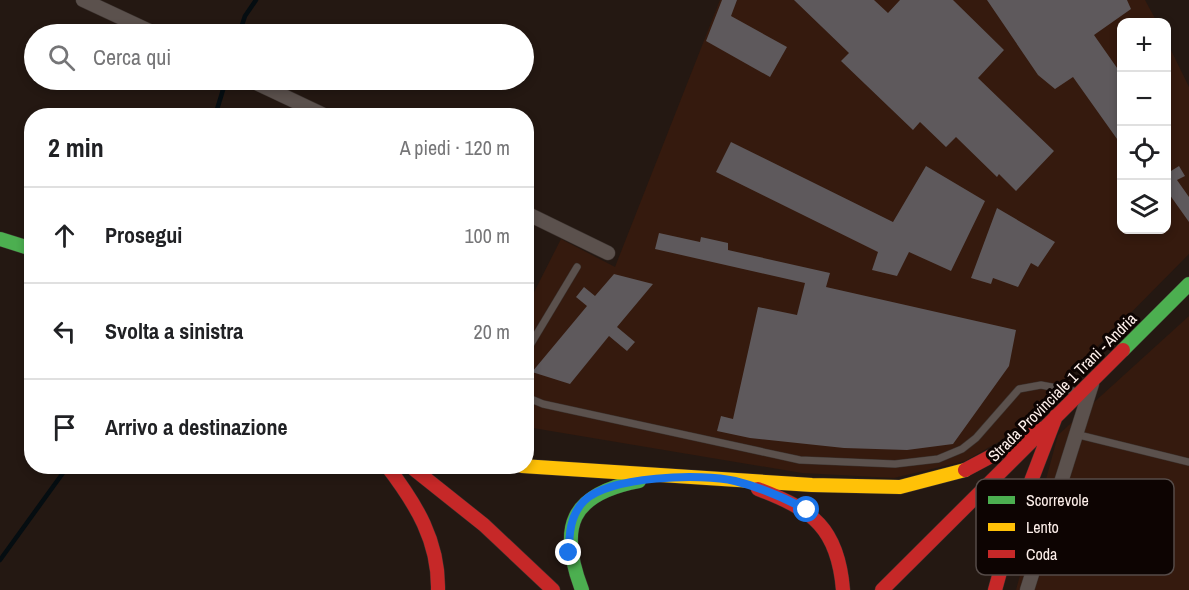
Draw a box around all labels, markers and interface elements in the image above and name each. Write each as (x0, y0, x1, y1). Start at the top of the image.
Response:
map controls (1117, 18, 1171, 234)
button: + (1117, 18, 1171, 72)
search box (24, 24, 534, 90)
icon: search (45, 41, 78, 74)
text: Cerca qui (93, 42, 171, 72)
button: − (1117, 72, 1171, 126)
button: locate (1117, 126, 1171, 180)
text: 2 min (48, 130, 104, 165)
text: A piedi · 120 m (400, 134, 510, 161)
button: layers (1117, 180, 1171, 234)
icon: ahead (48, 219, 81, 252)
text: Prosegui (105, 220, 182, 250)
text: 100 m (464, 222, 510, 249)
street label: Strada Provinciale 1 Trani - Andria (983, 307, 1142, 466)
icon: left (48, 315, 81, 348)
text: Svolta a sinistra (105, 316, 243, 346)
text: 20 m (474, 318, 510, 345)
icon: arrive (48, 411, 81, 444)
text: Arrivo a destinazione (105, 412, 287, 442)
legend (976, 479, 1174, 575)
text: Scorrevole (1026, 489, 1089, 511)
route start (793, 496, 819, 522)
text: Lento (1026, 516, 1059, 538)
route end (555, 539, 581, 565)
text: Coda (1026, 543, 1058, 565)

